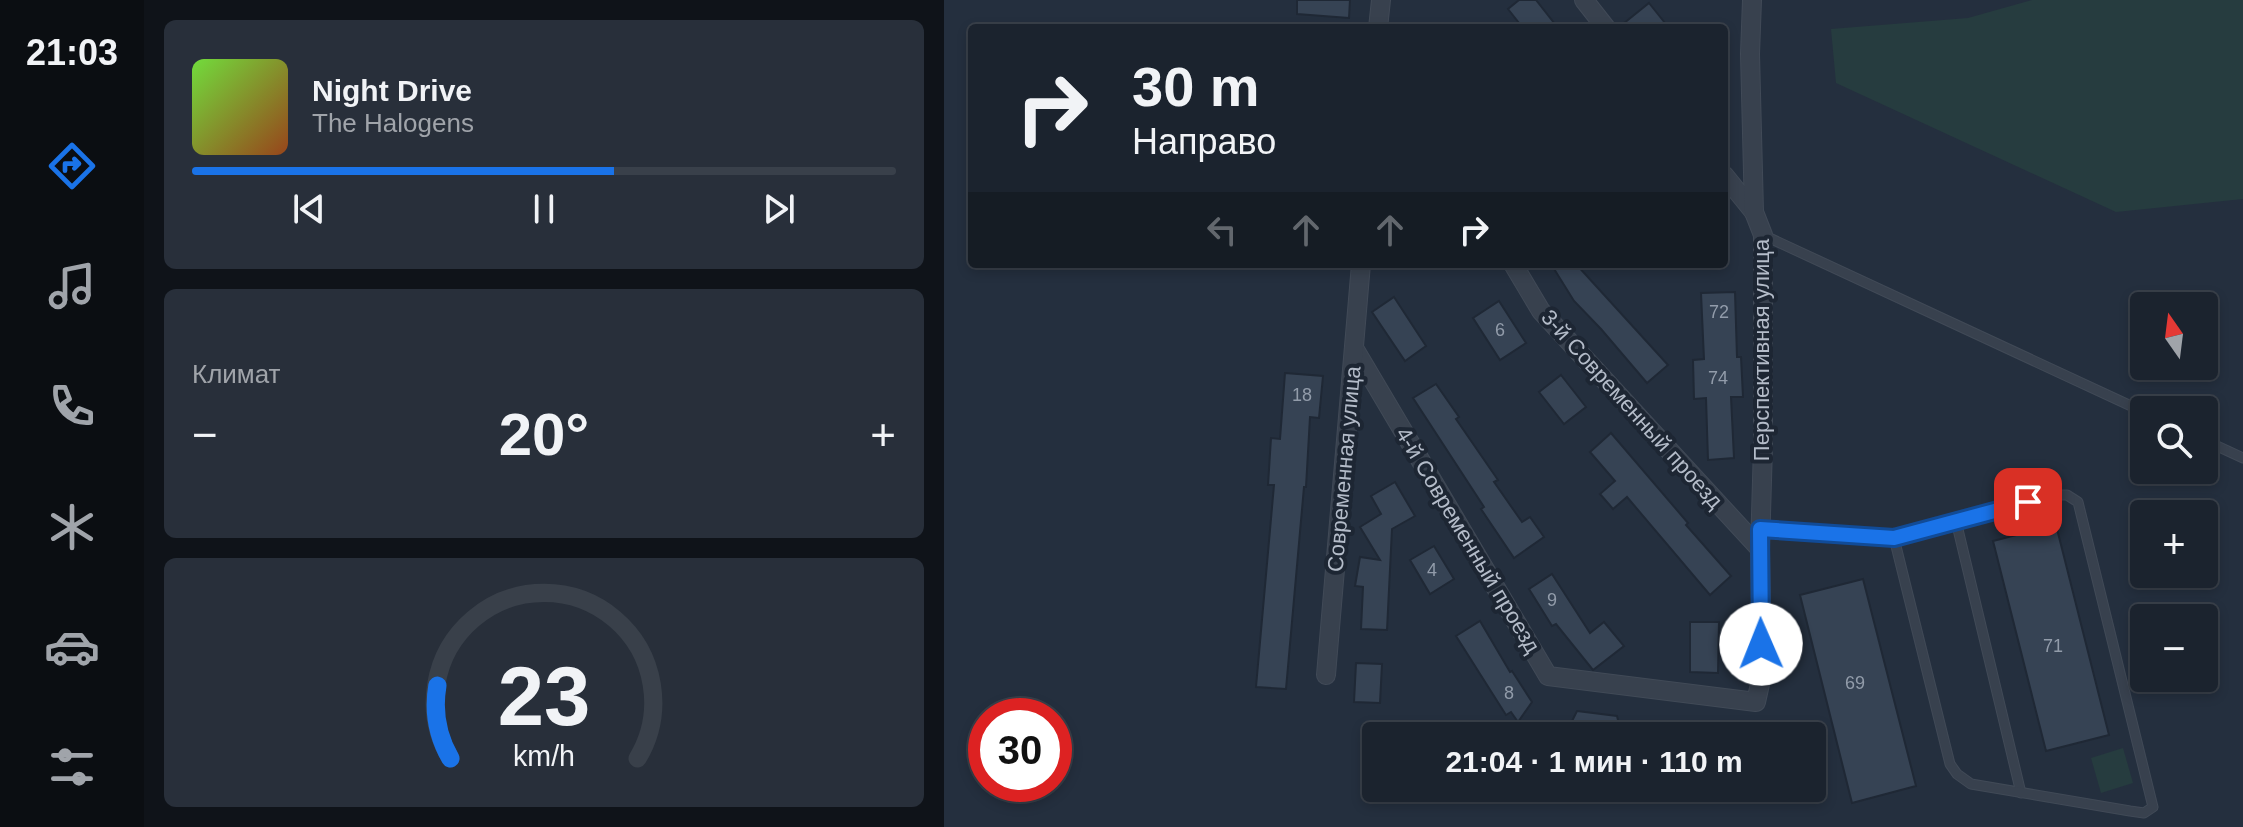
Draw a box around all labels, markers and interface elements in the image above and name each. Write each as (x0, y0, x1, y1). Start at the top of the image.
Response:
text: 21:03 (26, 32, 118, 73)
text: 30 m (1132, 55, 1260, 118)
icon: right (1000, 56, 1104, 160)
text: Night Drive (312, 74, 472, 107)
text: The Halogens (312, 108, 474, 138)
text: Направо (1132, 121, 1276, 162)
icon: directions (44, 138, 100, 194)
icon: previous (287, 187, 331, 231)
icon: pause (522, 187, 566, 231)
icon: next (757, 187, 801, 231)
icon: left (1200, 208, 1244, 252)
icon: ahead (1284, 208, 1328, 252)
icon: ahead (1368, 208, 1412, 252)
icon: right (1452, 208, 1496, 252)
street label: Перспективная улица (1749, 238, 1774, 461)
icon: music (44, 258, 100, 314)
north arrow (2130, 292, 2218, 380)
map controls (2130, 292, 2218, 692)
house number: 72 (1709, 302, 1729, 322)
street label: 3-й Современный проезд (1536, 305, 1728, 514)
house number: 6 (1495, 320, 1505, 340)
text: Климат (192, 359, 281, 389)
street label: Современная улица (1323, 364, 1366, 573)
house number: 74 (1708, 368, 1728, 388)
icon: phone (44, 378, 100, 434)
house number: 18 (1292, 385, 1312, 405)
button: search (2130, 396, 2218, 484)
text: 20° (499, 401, 589, 468)
text: − (192, 410, 218, 459)
text: + (870, 410, 896, 459)
street label: 4-й Современный проезд (1390, 422, 1546, 658)
pin (1994, 468, 2062, 536)
icon: arrive (2006, 480, 2050, 524)
icon: climate (44, 499, 100, 555)
button: + (2130, 500, 2218, 588)
house number: 4 (1427, 559, 1437, 581)
house number: 9 (1547, 590, 1557, 610)
position arrow (1719, 602, 1803, 686)
button: − (2130, 604, 2218, 692)
icon: car (44, 619, 100, 675)
house number: 71 (2043, 636, 2063, 656)
text: 23 (498, 649, 590, 742)
house number: 69 (1845, 673, 1865, 693)
house number: 8 (1504, 683, 1514, 703)
speed limit sign: 30 (968, 698, 1072, 802)
icon: filters (44, 739, 100, 795)
text: km/h (513, 740, 575, 772)
text: 21:04 · 1 мин · 110 m (1445, 745, 1743, 778)

